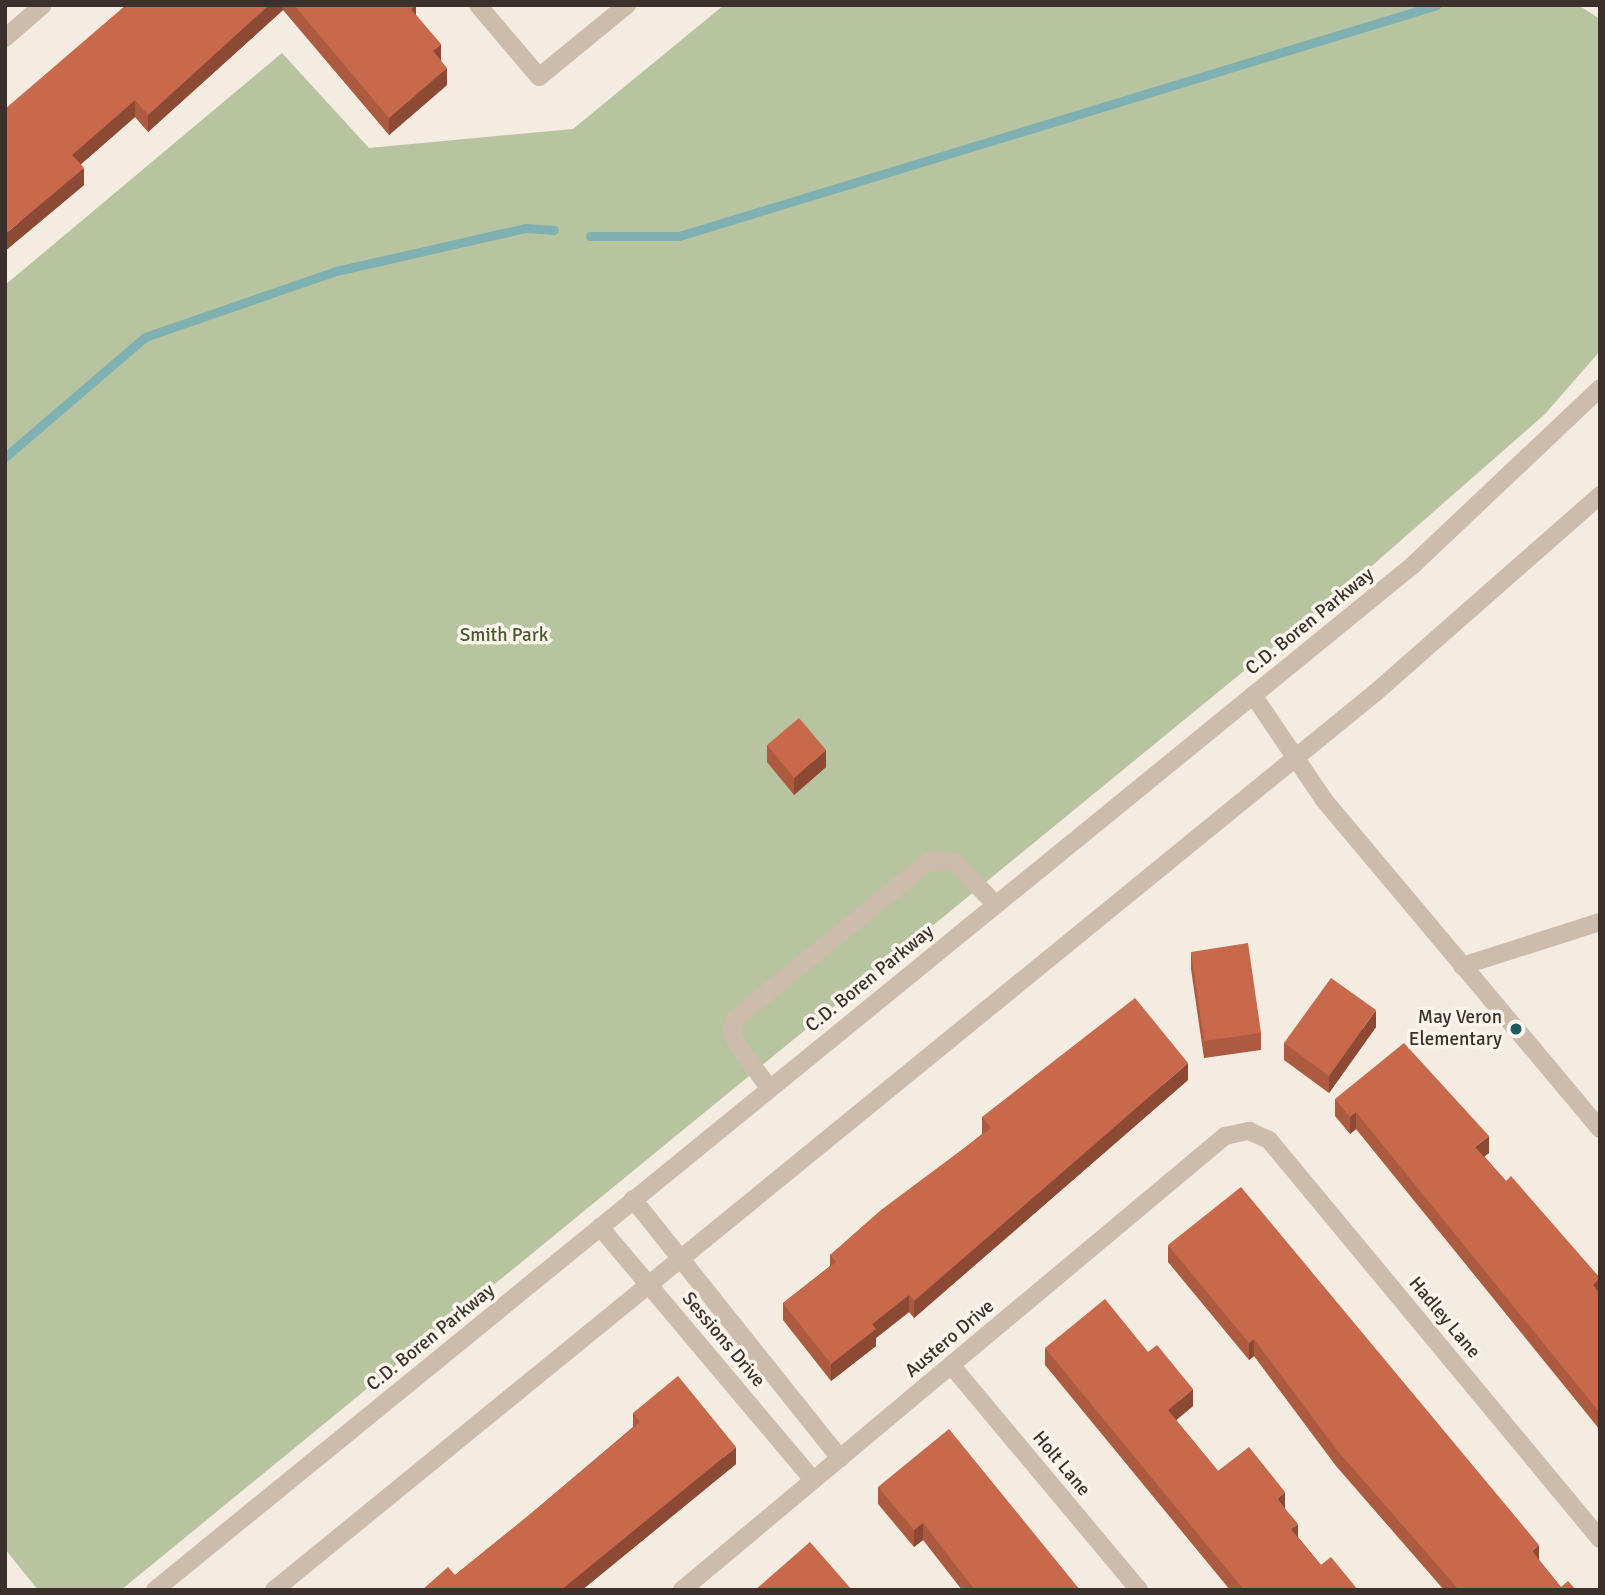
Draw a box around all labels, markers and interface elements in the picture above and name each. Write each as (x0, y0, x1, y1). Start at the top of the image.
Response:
street label: C.D. Boren Parkway (1241, 563, 1379, 681)
park label: Smith Park (460, 625, 548, 647)
street label: C.D. Boren Parkway (801, 920, 939, 1038)
place label: May Veron Elementary (1409, 1007, 1502, 1051)
marker: May Veron Elementary (1508, 1021, 1524, 1037)
street label: Hadley Lane (1403, 1273, 1485, 1363)
street label: C.D. Boren Parkway (362, 1279, 500, 1397)
street label: Sessions Drive (677, 1288, 769, 1392)
street label: Austero Drive (901, 1295, 999, 1383)
street label: Holt Lane (1027, 1427, 1095, 1501)

